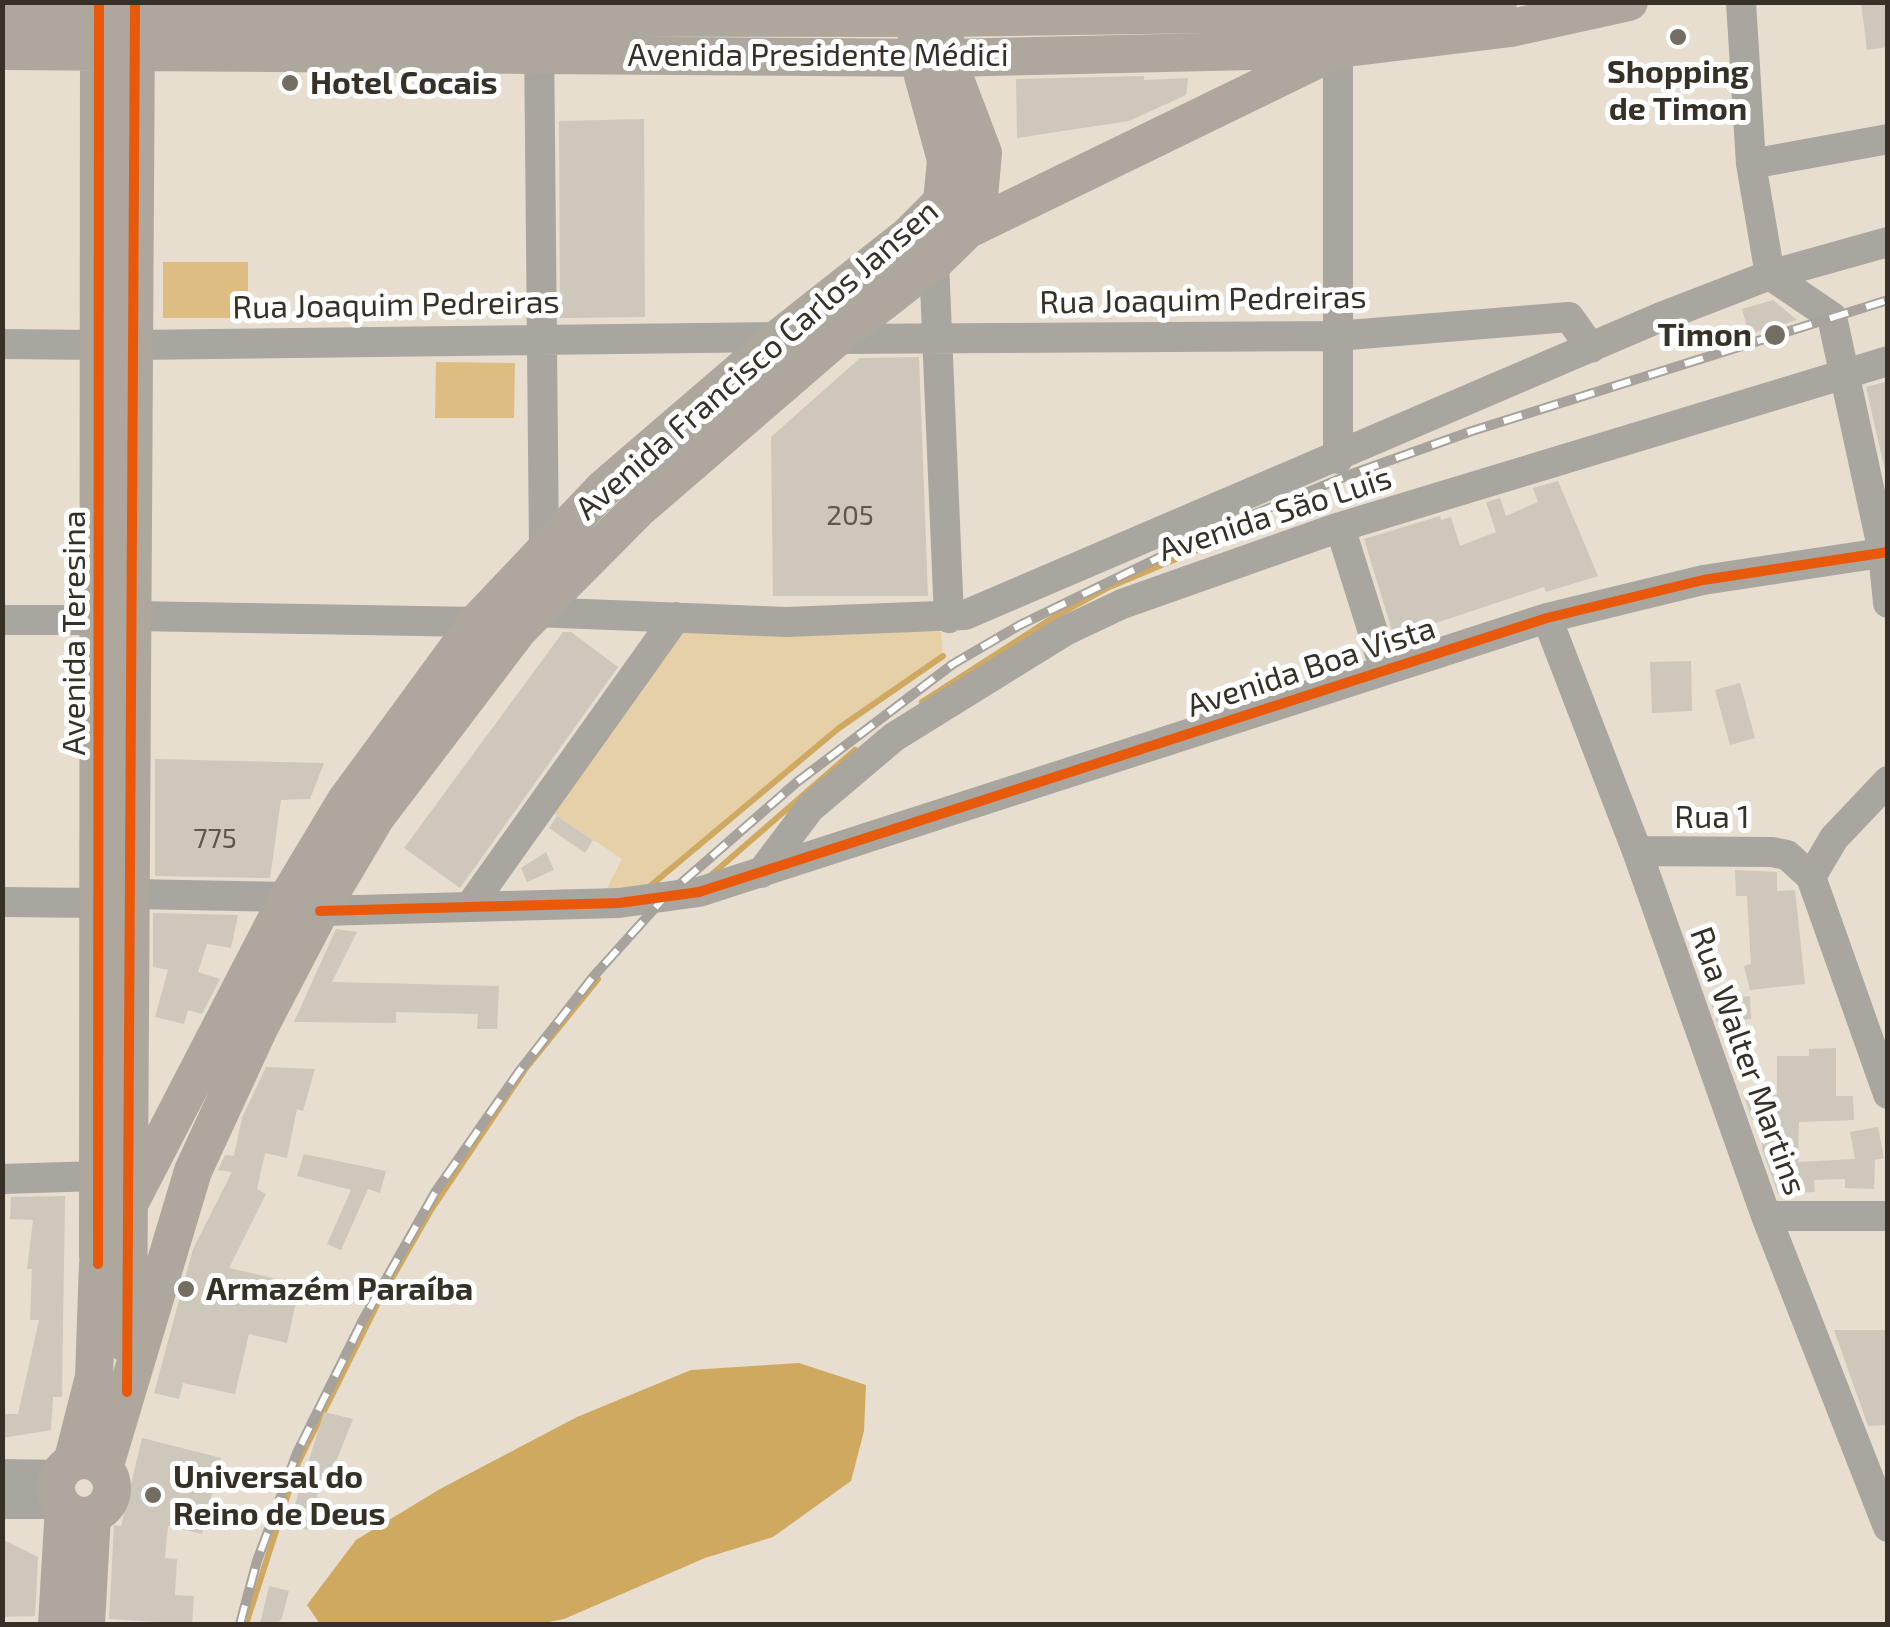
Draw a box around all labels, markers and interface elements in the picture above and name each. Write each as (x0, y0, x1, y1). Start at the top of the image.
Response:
marker: Shopping de Timon (1667, 26, 1689, 48)
street label: Avenida Presidente Médici (627, 36, 1009, 74)
place label: Shopping de Timon (1607, 53, 1749, 128)
place label: Hotel Cocais (310, 64, 498, 102)
marker: Hotel Cocais (279, 72, 301, 94)
street label: Avenida Francisco Carlos Jansen (568, 192, 946, 528)
street label: Rua Joaquim Pedreiras (1039, 278, 1367, 322)
street label: Rua Joaquim Pedreiras (232, 283, 560, 327)
place label: Timon (1658, 316, 1752, 354)
marker: Timon (1762, 322, 1788, 348)
street label: Avenida São Luis (1154, 458, 1396, 570)
house number: 205 (826, 499, 874, 533)
street label: Avenida Teresina (55, 511, 93, 755)
street label: Avenida Boa Vista (1182, 609, 1440, 725)
street label: Rua 1 (1674, 798, 1750, 836)
house number: 775 (193, 822, 237, 856)
street label: Rua Walter Martins (1682, 922, 1814, 1200)
place label: Armazém Paraíba (206, 1270, 473, 1308)
marker: Armazém Paraíba (175, 1278, 197, 1300)
place label: Universal do Reino de Deus (173, 1458, 385, 1533)
marker: Universal do Reino de Deus (142, 1484, 164, 1506)

